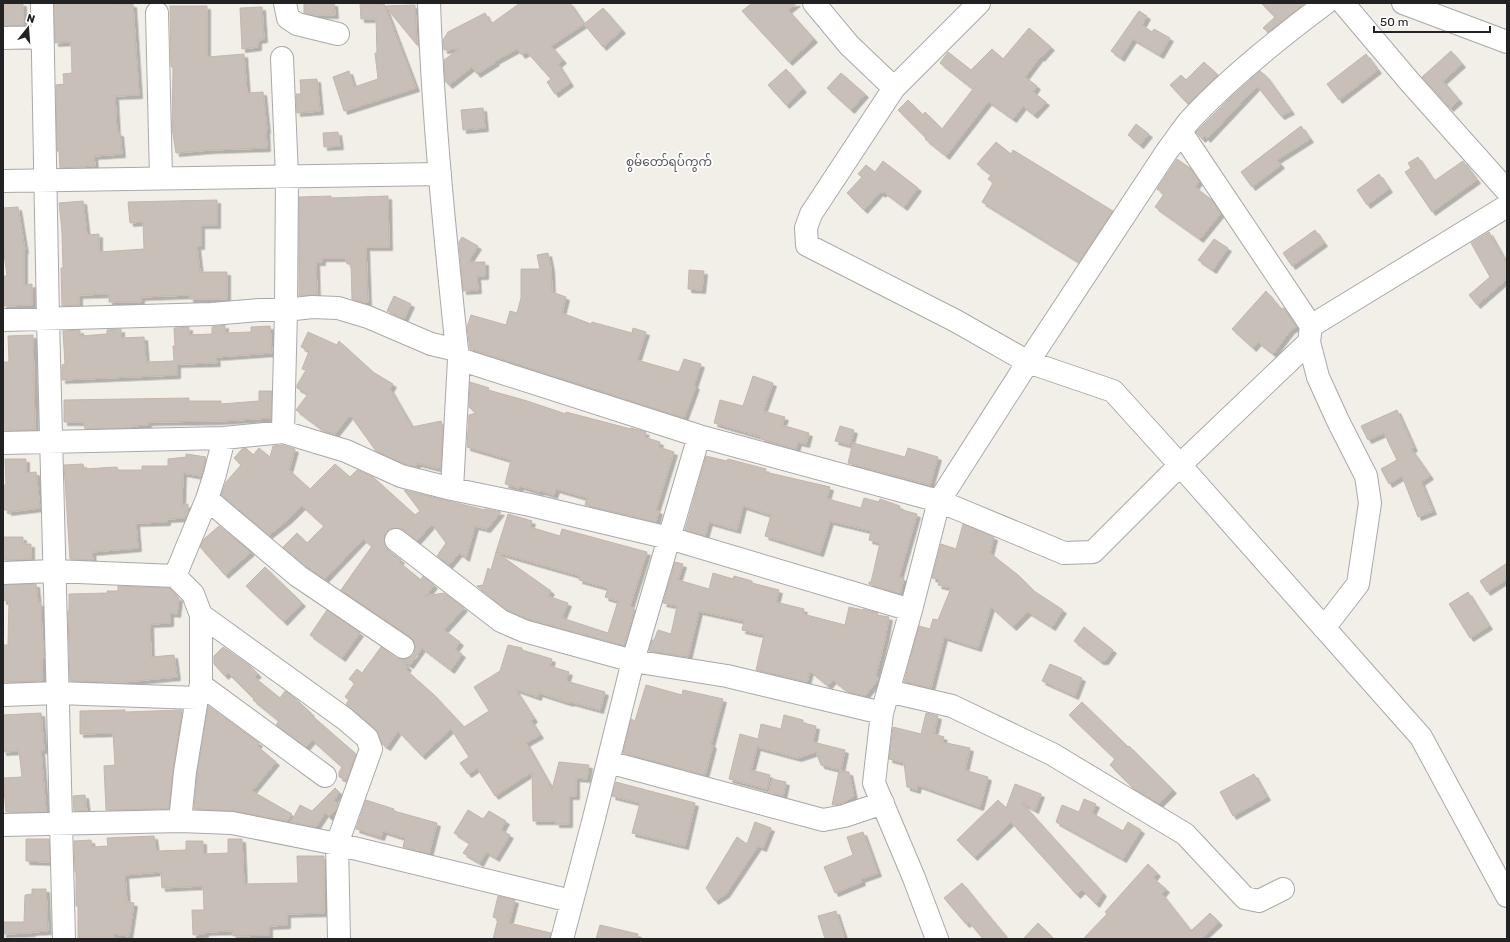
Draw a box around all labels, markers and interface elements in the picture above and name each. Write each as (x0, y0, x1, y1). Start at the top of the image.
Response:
north arrow (8, 8, 48, 48)
scale bar (1374, 8, 1490, 34)
text: N (25, 12, 37, 26)
text: 50 m (1380, 15, 1408, 29)
district label: စွမ်တော်ရပ်ကွက် (626, 153, 712, 172)

